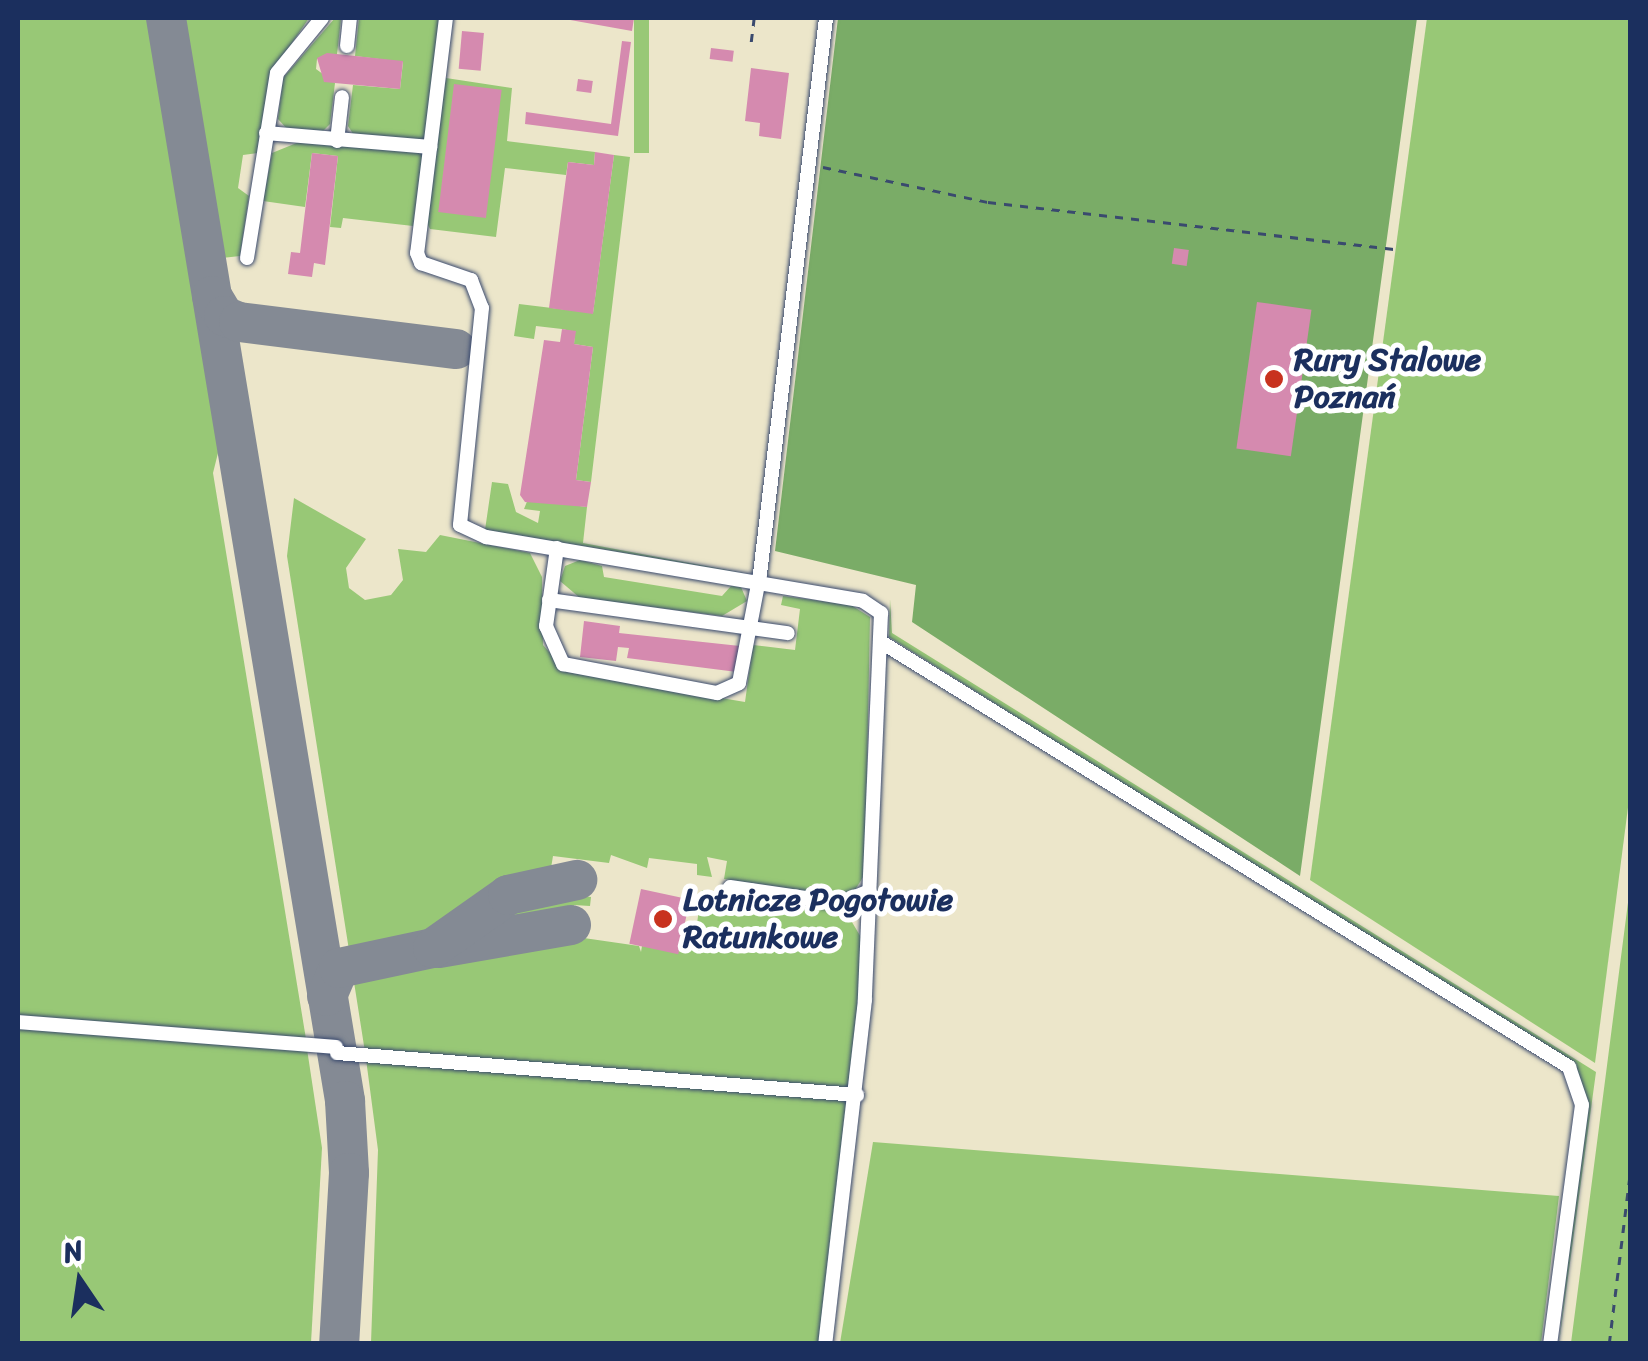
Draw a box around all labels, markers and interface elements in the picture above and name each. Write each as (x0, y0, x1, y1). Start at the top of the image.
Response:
place label: Rury Stalowe Poznań (1294, 342, 1482, 417)
marker: Rury Stalowe Poznań (1263, 368, 1285, 390)
place label: Lotnicze Pogotowie Ratunkowe (683, 882, 954, 957)
marker: Lotnicze Pogotowie Ratunkowe (652, 908, 674, 930)
text: N (58, 1225, 88, 1277)
north arrow (30, 1231, 130, 1331)

